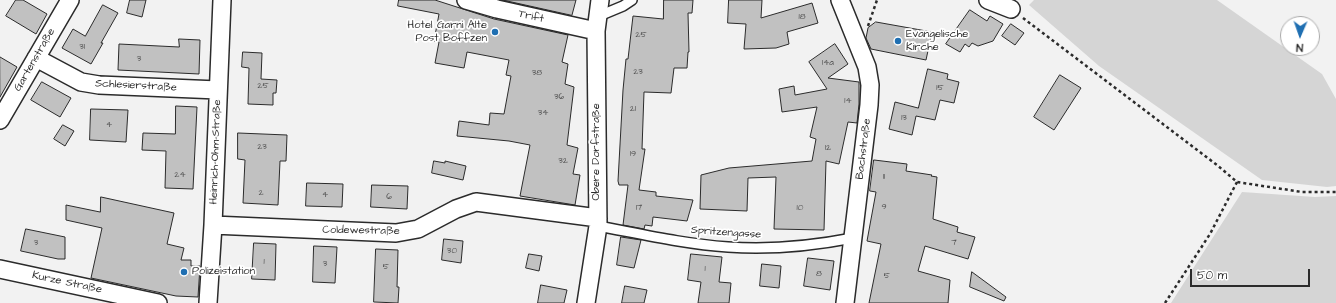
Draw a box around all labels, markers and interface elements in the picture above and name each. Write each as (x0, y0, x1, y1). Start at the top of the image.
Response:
street label: Trift (517, 8, 545, 26)
house number: 18 (799, 12, 805, 22)
north arrow (1280, 16, 1320, 56)
place label: Hotel Garni Alte Post Boffzen (408, 19, 487, 45)
street label: Gartenstraße (12, 26, 58, 94)
marker: Hotel Garni Alte Post Boffzen (490, 27, 500, 37)
place label: Evangelische Kirche (906, 28, 968, 54)
house number: 25 (635, 30, 647, 40)
marker: Evangelische Kirche (893, 36, 903, 46)
text: N (1296, 40, 1303, 55)
house number: 31 (79, 42, 85, 52)
house number: 3 (137, 54, 141, 64)
house number: 14a (822, 58, 834, 68)
house number: 23 (633, 67, 643, 77)
house number: 38 (532, 68, 542, 78)
street label: Schlesierstraße (95, 77, 177, 95)
house number: 25 (257, 81, 269, 91)
house number: 15 (936, 83, 944, 93)
house number: 36 (554, 92, 564, 102)
house number: 14 (844, 96, 852, 106)
street label: Heinrich-Ohm-Straße (208, 99, 224, 205)
street label: Obere Dorfstraße (590, 103, 604, 201)
house number: 21 (630, 104, 636, 114)
house number: 34 (538, 108, 548, 118)
house number: 13 (901, 113, 907, 123)
street label: Bachstraße (854, 118, 874, 180)
house number: 4 (106, 120, 112, 130)
house number: 23 (257, 142, 267, 152)
house number: 12 (825, 143, 831, 153)
house number: 19 (630, 149, 636, 159)
house number: 32 (558, 156, 568, 166)
house number: 24 (174, 170, 186, 180)
house number: 11 (883, 172, 885, 182)
house number: 2 (258, 188, 264, 198)
house number: 4 (322, 190, 328, 200)
house number: 6 (386, 192, 392, 202)
house number: 9 (881, 202, 887, 212)
house number: 17 (636, 203, 642, 213)
house number: 10 (797, 203, 803, 213)
street label: Coldewestraße (322, 224, 400, 238)
street label: Spritzengasse (690, 224, 762, 242)
house number: 3 (34, 238, 38, 248)
house number: 7 (951, 238, 957, 248)
house number: 30 (447, 246, 457, 256)
house number: 1 (263, 257, 265, 267)
house number: 3 (323, 259, 327, 269)
scale bar (1192, 261, 1312, 287)
house number: 5 (383, 262, 389, 272)
house number: 1 (704, 264, 706, 274)
place label: Polizeistation (192, 265, 255, 279)
marker: Polizeistation (179, 267, 189, 277)
text: 50 m (1197, 267, 1227, 284)
street label: Kurze Straße (31, 269, 103, 297)
house number: 8 (816, 269, 822, 279)
house number: 5 (884, 271, 890, 281)

